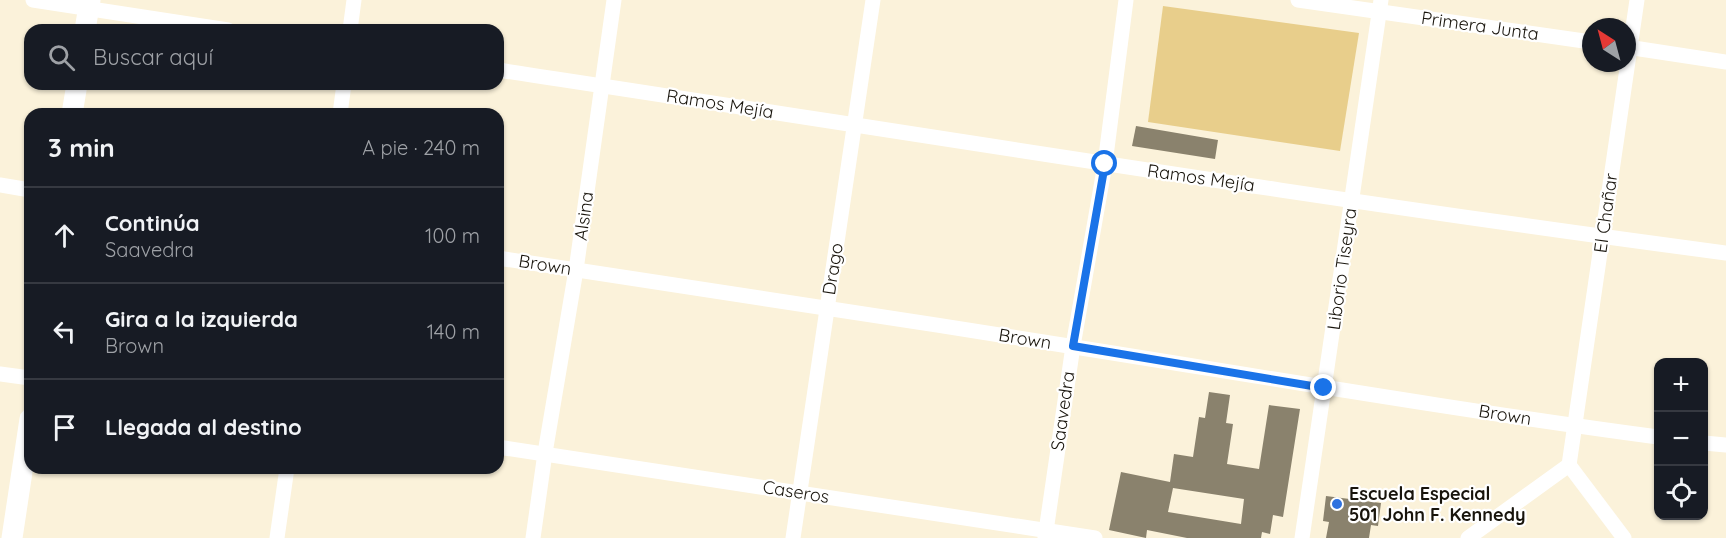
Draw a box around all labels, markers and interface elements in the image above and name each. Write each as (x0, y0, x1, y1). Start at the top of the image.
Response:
street label: Primera Junta (1420, 6, 1540, 45)
north arrow (1582, 18, 1636, 72)
search box (24, 24, 504, 90)
icon: search (45, 41, 78, 74)
text: Buscar aquí (93, 43, 213, 71)
street label: Ramos Mejía (665, 84, 775, 123)
text: 3 min (48, 131, 115, 164)
text: A pie · 240 m (362, 135, 480, 160)
route start (1091, 150, 1117, 176)
street label: Ramos Mejía (1146, 159, 1256, 196)
street label: El Chañar (1589, 171, 1622, 254)
street label: Alsina (569, 190, 598, 242)
street label: Liborio Tiseyra (1322, 206, 1361, 331)
text: Continúa (105, 209, 200, 237)
icon: ahead (48, 219, 81, 252)
text: 100 m (425, 223, 480, 248)
text: Saavedra (105, 237, 194, 262)
street label: Drago (817, 241, 848, 297)
street label: Brown (517, 249, 573, 280)
text: Gira a la izquierda (105, 305, 298, 333)
icon: left (48, 315, 81, 348)
text: 140 m (427, 319, 480, 344)
street label: Brown (997, 323, 1053, 354)
text: Brown (105, 333, 164, 358)
map controls (1654, 358, 1708, 520)
button: + (1654, 358, 1708, 412)
street label: Saavedra (1046, 370, 1079, 452)
route end (1310, 374, 1336, 400)
street label: Brown (1477, 399, 1533, 430)
icon: arrive (48, 411, 81, 444)
button: − (1654, 412, 1708, 466)
text: Llegada al destino (105, 413, 302, 441)
button: locate (1654, 466, 1708, 520)
street label: Caseros (761, 475, 831, 508)
place label: Escuela Especial 501 John F. Kennedy (1349, 482, 1526, 526)
marker: Escuela Especial 501 John F. Kennedy (1330, 497, 1344, 511)

